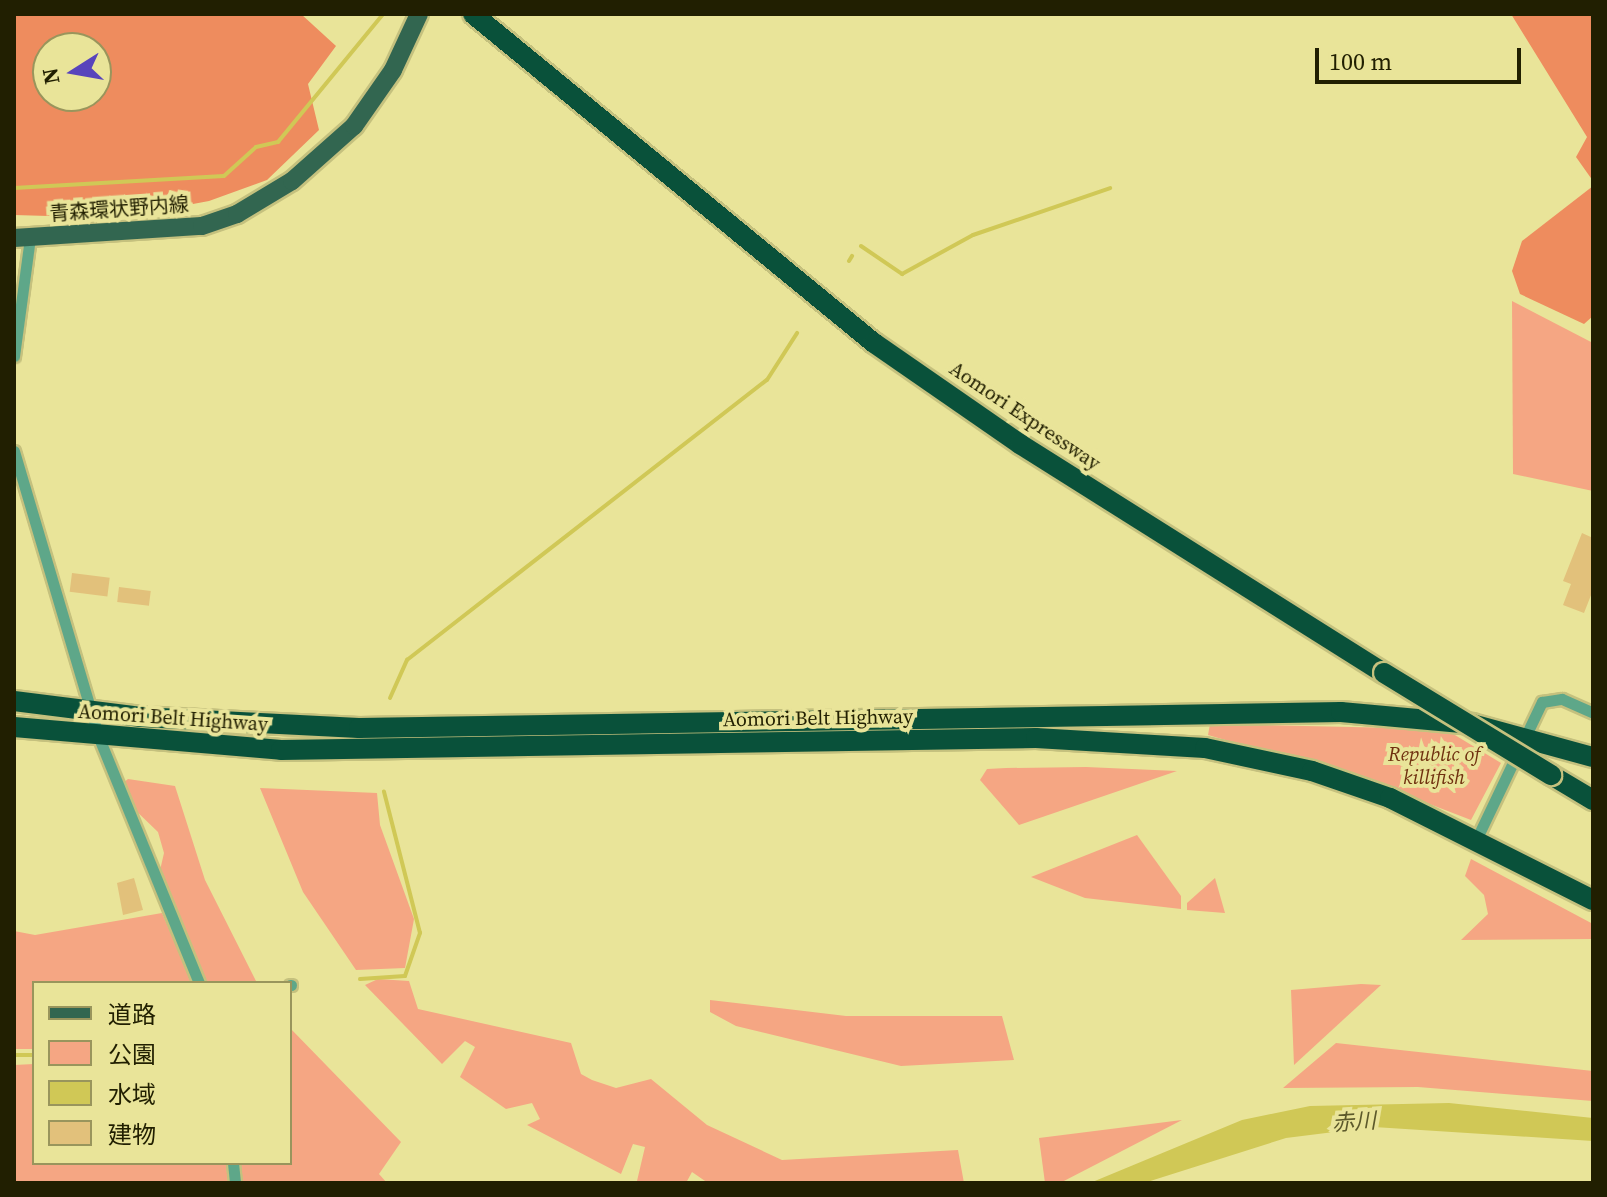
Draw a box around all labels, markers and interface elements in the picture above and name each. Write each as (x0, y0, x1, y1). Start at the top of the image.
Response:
north arrow (32, 32, 112, 112)
scale bar (1319, 32, 1525, 82)
text: 100 m (1329, 45, 1392, 78)
text: N (34, 65, 67, 87)
street label: 青森環状野内線 (48, 192, 190, 226)
street label: Aomori Expressway (945, 357, 1105, 475)
street label: Aomori Belt Highway (77, 699, 269, 737)
street label: Aomori Belt Highway (723, 704, 913, 732)
park label: Republic of killifish (1388, 743, 1480, 790)
legend (32, 981, 292, 1165)
text: 道路 (108, 998, 156, 1031)
text: 公園 (108, 1038, 156, 1071)
text: 水域 (108, 1078, 156, 1111)
water label: 赤川 (1331, 1107, 1377, 1137)
text: 建物 (108, 1118, 156, 1151)

